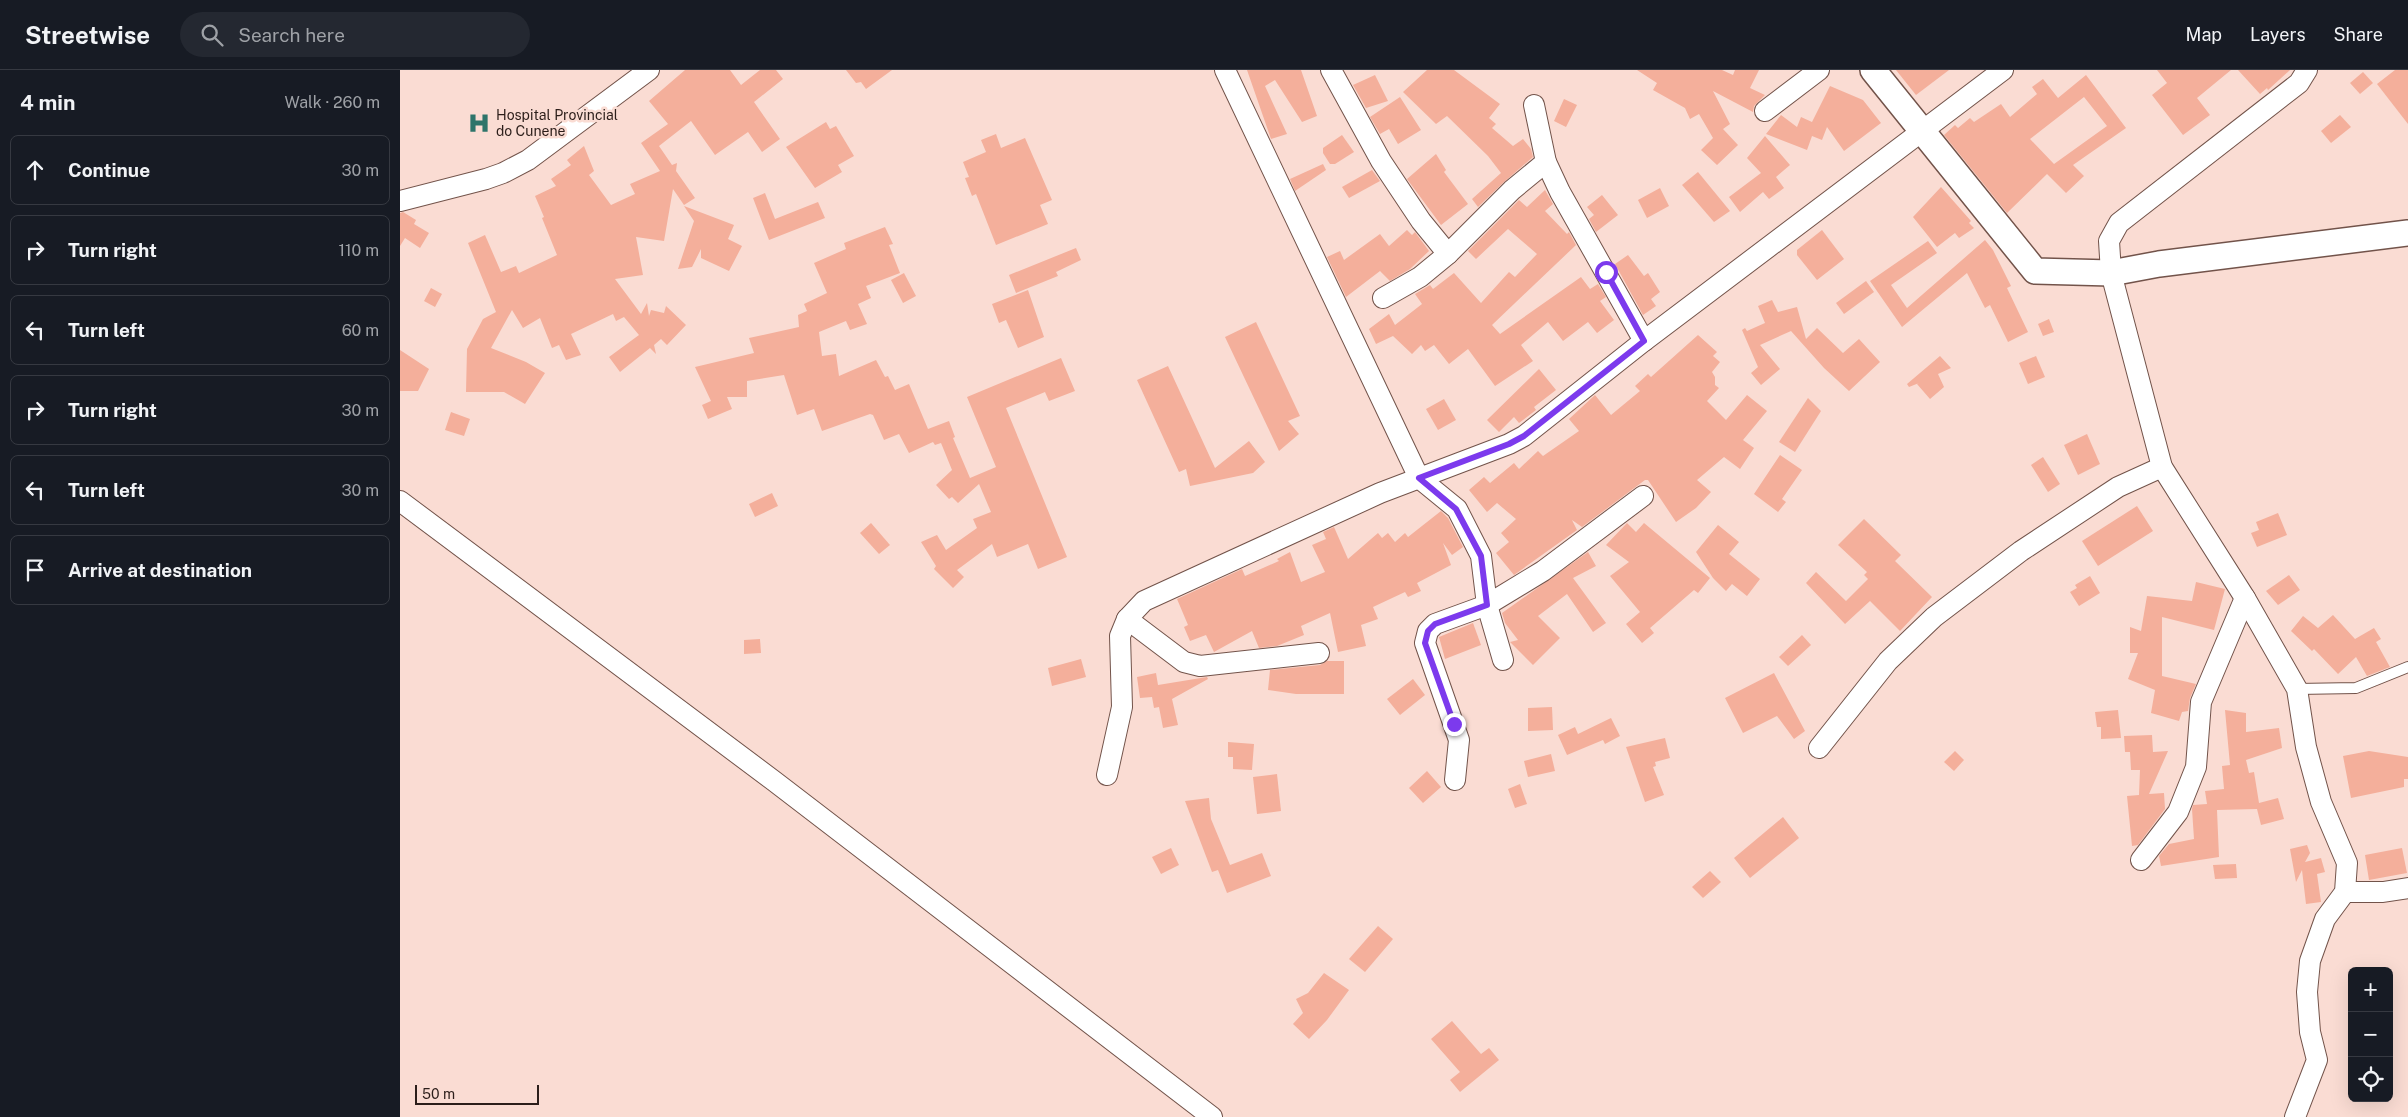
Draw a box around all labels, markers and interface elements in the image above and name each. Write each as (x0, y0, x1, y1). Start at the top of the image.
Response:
search box (180, 12, 530, 57)
text: Streetwise (25, 21, 150, 49)
icon: search (198, 21, 226, 49)
text: Search here (238, 24, 345, 46)
text: Map (2186, 24, 2222, 45)
text: Layers (2250, 24, 2306, 45)
text: Share (2334, 24, 2383, 45)
text: 4 min (20, 90, 75, 115)
text: Walk · 260 m (285, 93, 380, 112)
place label: Hospital Provincial do Cunene (496, 107, 618, 139)
hospital icon: Hospital Provincial do Cunene (466, 110, 492, 136)
icon: ahead (21, 156, 49, 184)
text: Continue (68, 159, 150, 181)
text: 30 m (342, 161, 379, 180)
icon: right (21, 236, 49, 264)
text: Turn right (68, 239, 157, 261)
text: 110 m (338, 241, 379, 260)
route start (1595, 261, 1618, 284)
icon: left (21, 316, 49, 344)
text: Turn left (68, 319, 145, 341)
text: 60 m (342, 321, 379, 340)
icon: right (21, 396, 49, 424)
text: Turn right (68, 399, 157, 421)
text: 30 m (342, 401, 379, 420)
icon: left (21, 476, 49, 504)
text: Turn left (68, 479, 145, 501)
text: 30 m (342, 481, 379, 500)
icon: arrive (21, 556, 49, 584)
text: Arrive at destination (68, 559, 252, 581)
route end (1443, 713, 1466, 736)
map controls (2348, 967, 2393, 1102)
button: + (2348, 967, 2393, 1012)
button: − (2348, 1012, 2393, 1057)
button: locate (2348, 1057, 2393, 1102)
scale bar (415, 1082, 539, 1105)
text: 50 m (422, 1086, 455, 1102)

